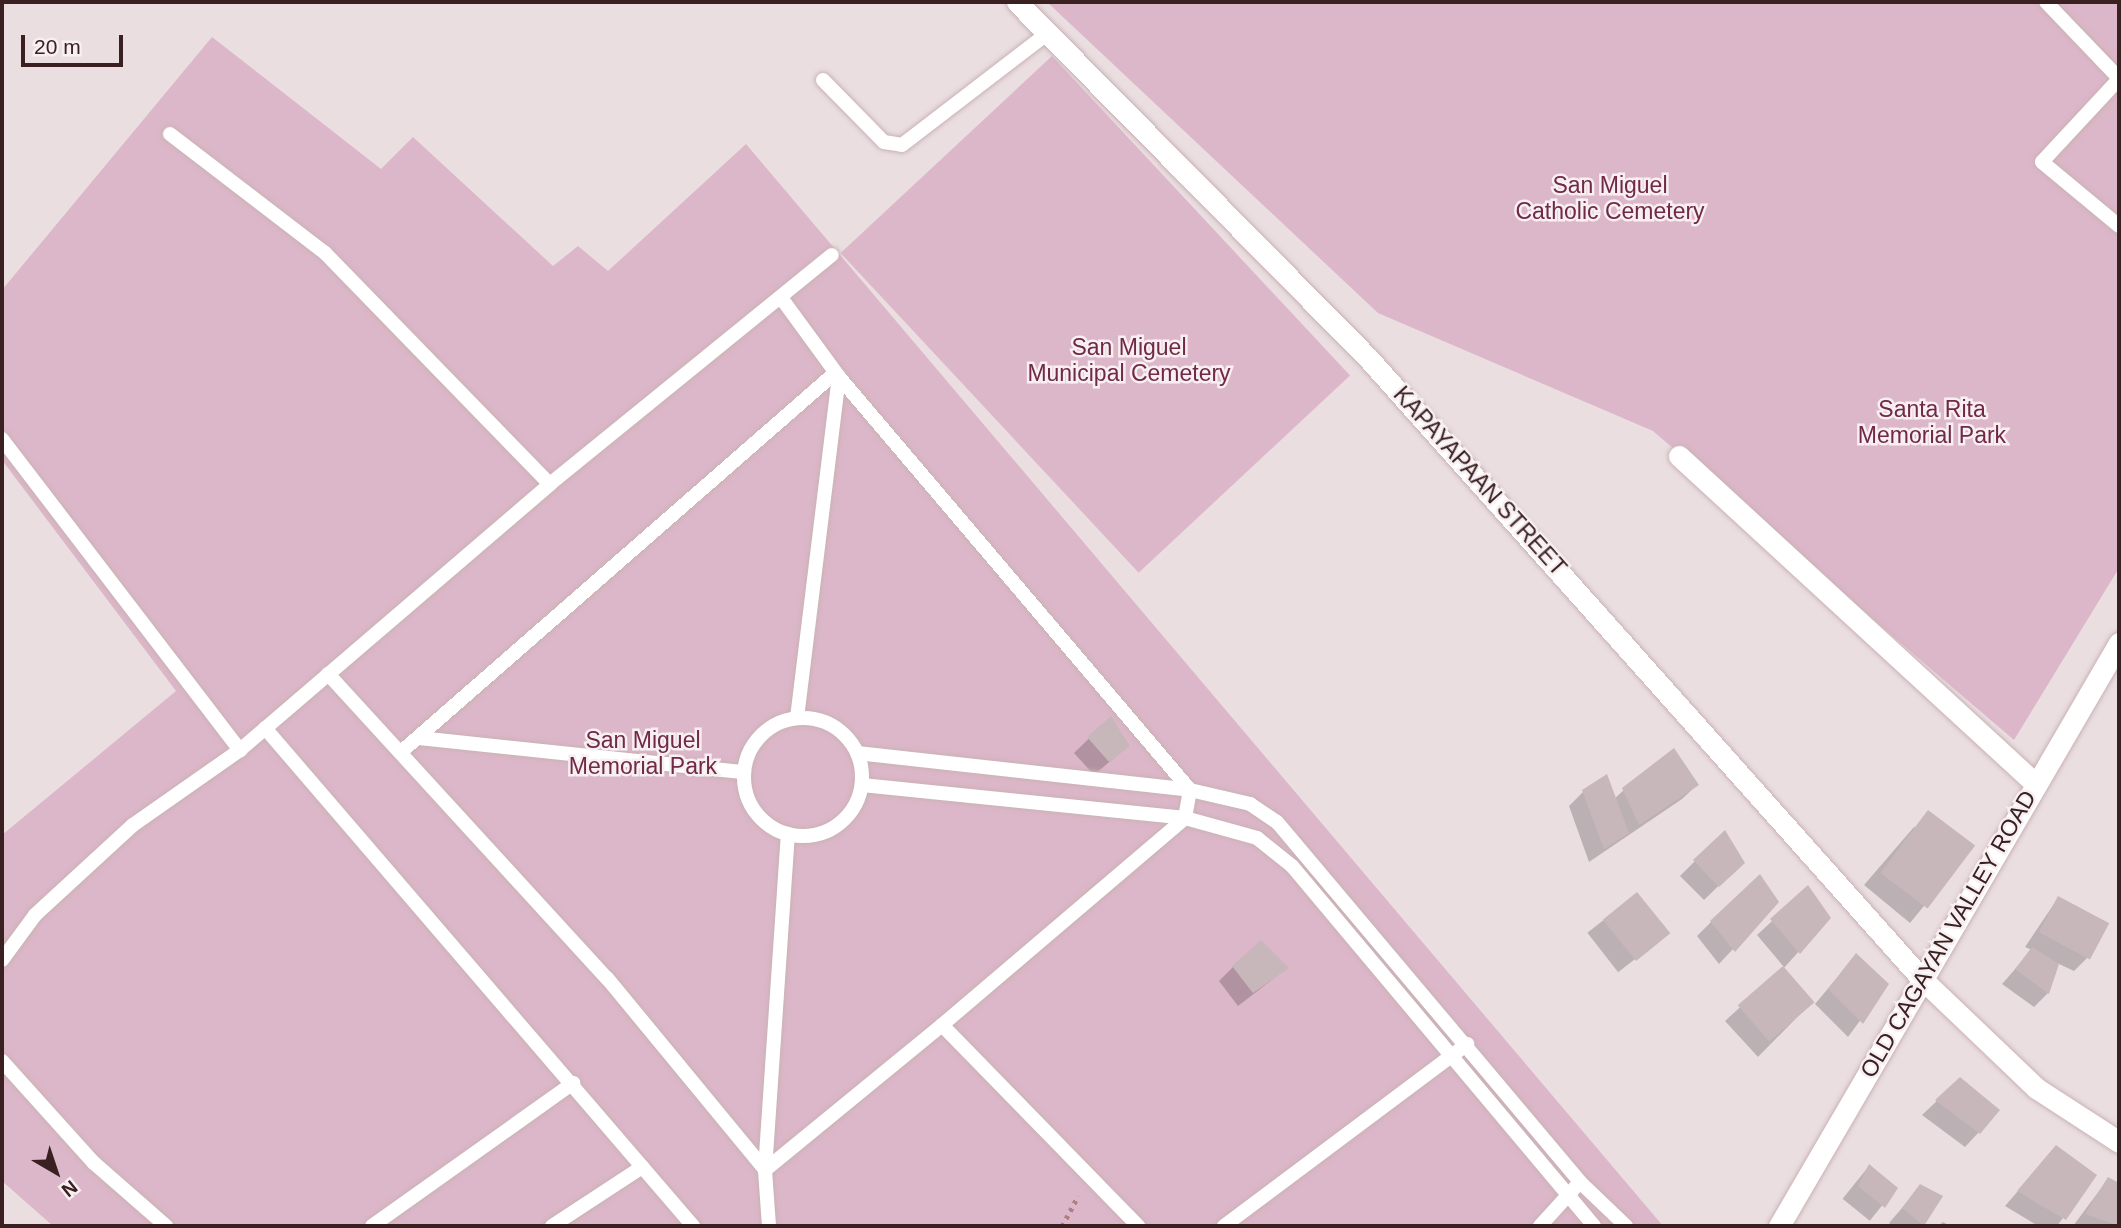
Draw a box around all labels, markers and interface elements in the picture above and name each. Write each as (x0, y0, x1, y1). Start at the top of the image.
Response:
scale bar (24, 21, 126, 65)
text: 20 m (34, 35, 81, 58)
park label: San Miguel Catholic Cemetery (1515, 171, 1705, 225)
park label: San Miguel Municipal Cemetery (1027, 333, 1231, 387)
street label: KAPAYAPAAN STREET (1388, 381, 1572, 581)
park label: Santa Rita Memorial Park (1858, 395, 2006, 449)
park label: San Miguel Memorial Park (569, 726, 717, 780)
street label: OLD CAGAYAN VALLEY ROAD (1854, 785, 2042, 1083)
north arrow (21, 1137, 91, 1207)
text: N (58, 1176, 81, 1201)

